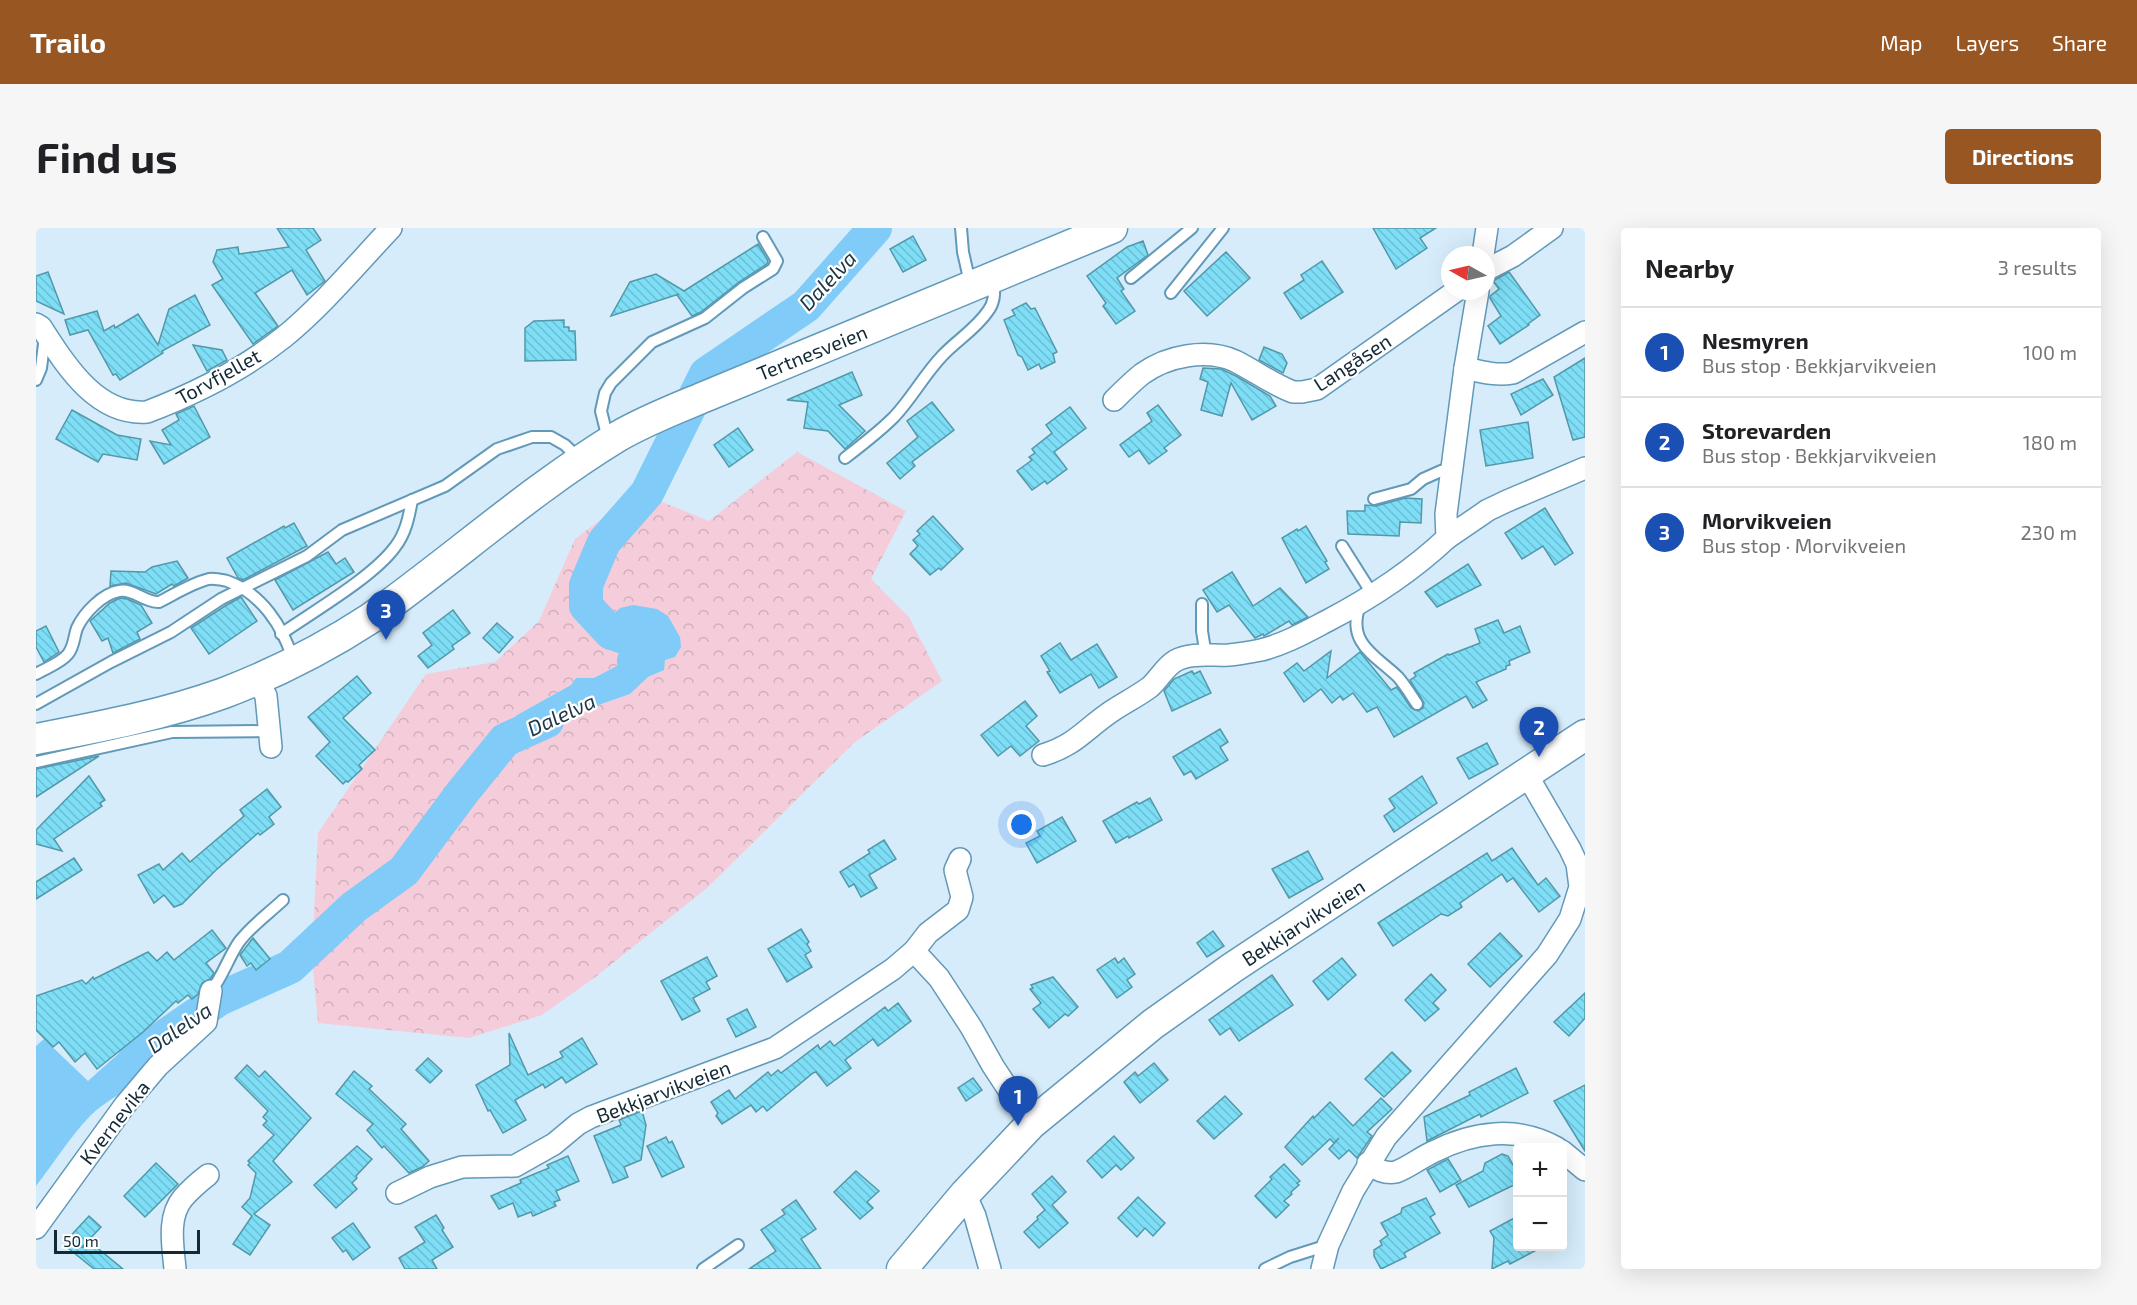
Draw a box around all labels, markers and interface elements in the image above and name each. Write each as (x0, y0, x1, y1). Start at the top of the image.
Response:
text: Trailo (30, 25, 106, 59)
text: Map (1880, 30, 1922, 55)
text: Layers (1955, 30, 2019, 55)
text: Share (2052, 30, 2107, 55)
button: Directions (1945, 129, 2101, 184)
text: Find us (36, 131, 178, 181)
water label: Dalelva (793, 245, 861, 315)
north arrow (1441, 246, 1495, 300)
text: Nearby (1645, 252, 1734, 283)
text: 3 results (1998, 255, 2077, 279)
street label: Tertnesveien (753, 319, 871, 385)
text: Nesmyren (1702, 327, 1809, 353)
street label: Langåsen (1309, 328, 1395, 396)
text: 1 (1660, 340, 1669, 364)
text: 100 m (2023, 340, 2077, 364)
street label: Torvfjellet (172, 343, 265, 409)
text: Bus stop · Bekkjarvikveien (1702, 353, 1937, 377)
text: Storevarden (1702, 417, 1831, 443)
text: 2 (1659, 430, 1670, 454)
text: 180 m (2023, 430, 2077, 454)
text: Bus stop · Bekkjarvikveien (1702, 443, 1937, 467)
text: Morvikveien (1702, 507, 1832, 533)
text: 3 (1659, 520, 1670, 544)
text: 230 m (2021, 520, 2077, 544)
text: Bus stop · Morvikveien (1702, 533, 1906, 557)
pin: 3 (366, 590, 406, 640)
water label: Dalelva (523, 687, 599, 741)
pin: 2 (1520, 708, 1558, 757)
your location (1007, 810, 1036, 839)
street label: Bekkjarvikveien (1237, 873, 1369, 971)
water label: Dalelva (142, 996, 216, 1058)
street label: Bekkjarvikveien (593, 1054, 733, 1128)
street label: Kvernevika (74, 1075, 154, 1169)
pin: 1 (998, 1076, 1038, 1126)
map controls (1513, 1143, 1567, 1251)
button: + (1513, 1143, 1567, 1197)
button: − (1513, 1197, 1567, 1251)
scale bar (54, 1227, 200, 1254)
text: 50 m (63, 1231, 99, 1250)

